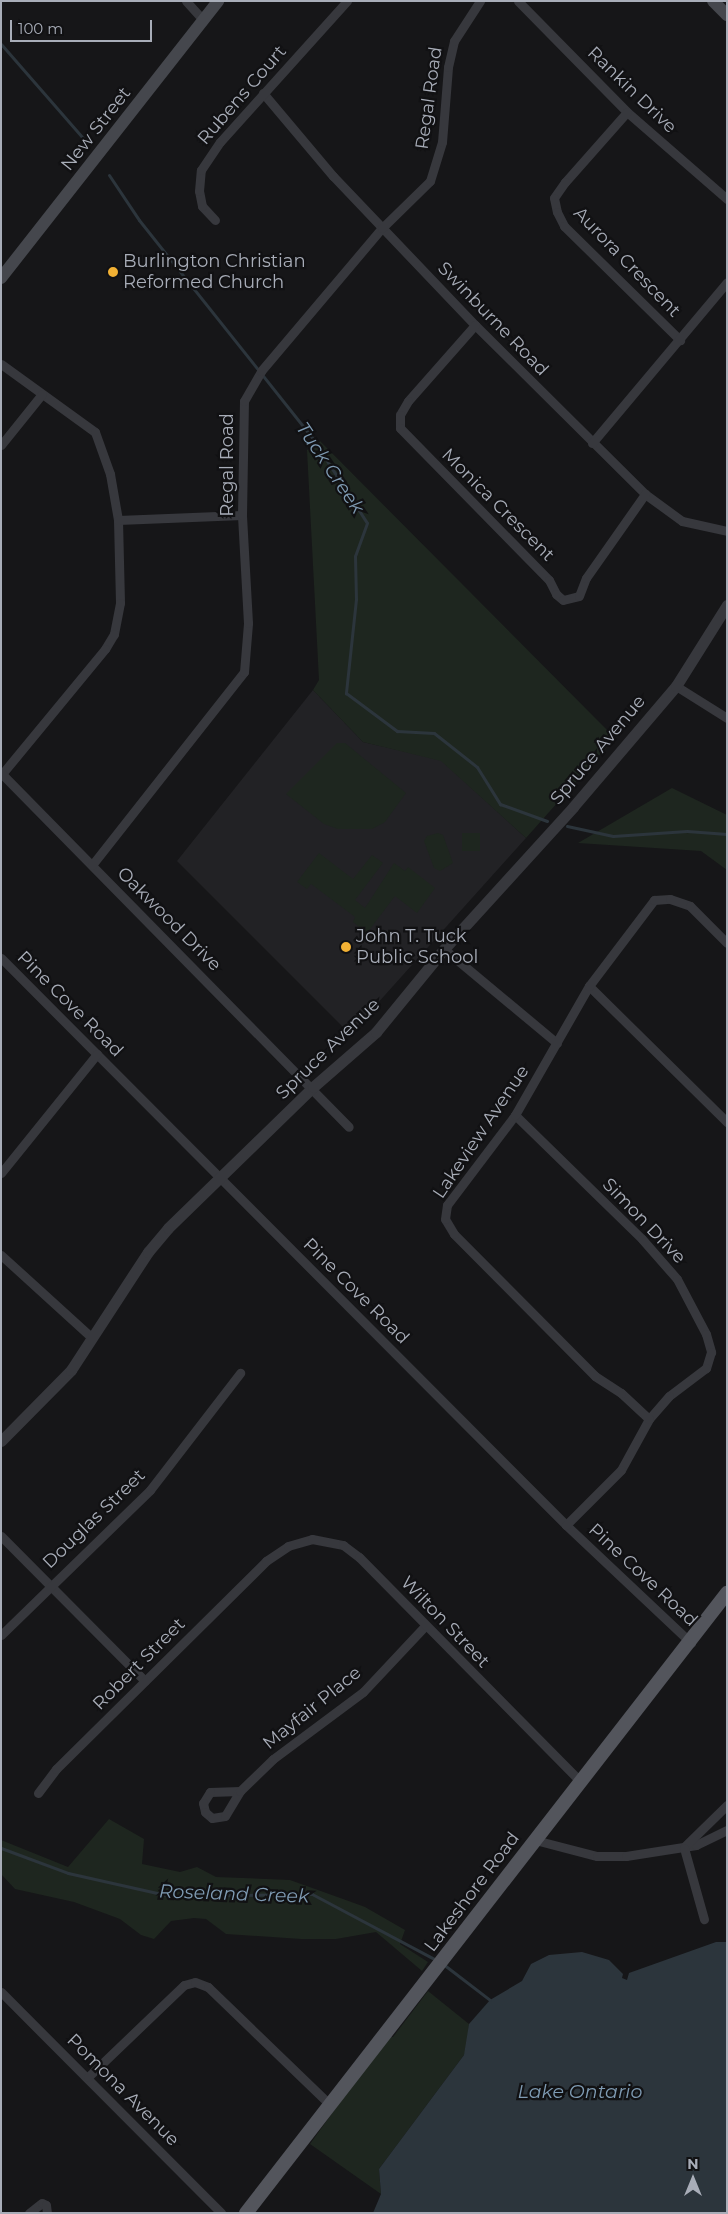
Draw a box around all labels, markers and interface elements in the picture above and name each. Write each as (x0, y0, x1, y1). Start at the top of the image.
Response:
scale bar (12, 10, 155, 42)
text: 100 m (18, 19, 63, 38)
street label: Rubens Court (193, 41, 291, 149)
street label: Rankin Drive (583, 42, 681, 138)
street label: Regal Road (411, 45, 447, 151)
street label: New Street (57, 83, 135, 175)
street label: Aurora Crescent (569, 202, 685, 322)
place label: Burlington Christian Reformed Church (123, 251, 306, 294)
street label: Swinburne Road (433, 258, 553, 380)
marker: Burlington Christian Reformed Church (107, 266, 119, 278)
street label: Regal Road (216, 413, 238, 517)
water label: Tuck Creek (291, 418, 369, 518)
street label: Monica Crescent (437, 444, 559, 566)
street label: Spruce Avenue (546, 691, 650, 809)
street label: Oakwood Drive (113, 863, 225, 975)
place label: John T. Tuck Public School (356, 926, 478, 969)
marker: John T. Tuck Public School (340, 941, 352, 953)
street label: Pine Cove Road (13, 947, 127, 1061)
street label: Spruce Avenue (272, 994, 384, 1104)
street label: Lakeview Avenue (428, 1061, 534, 1203)
street label: Simon Drive (598, 1174, 690, 1268)
street label: Pine Cove Road (299, 1234, 413, 1348)
street label: Douglas Street (38, 1465, 150, 1573)
street label: Pine Cove Road (584, 1519, 702, 1631)
street label: Wilton Street (396, 1572, 494, 1672)
street label: Robert Street (88, 1613, 190, 1715)
street label: Mayfair Place (259, 1662, 365, 1754)
street label: Lakeshore Road (420, 1828, 524, 1956)
water label: Roseland Creek (158, 1880, 310, 1908)
street label: Pomona Avenue (62, 2029, 184, 2151)
water label: Lake Ontario (518, 2081, 642, 2103)
north arrow (668, 2154, 718, 2204)
text: N (687, 2155, 699, 2173)

